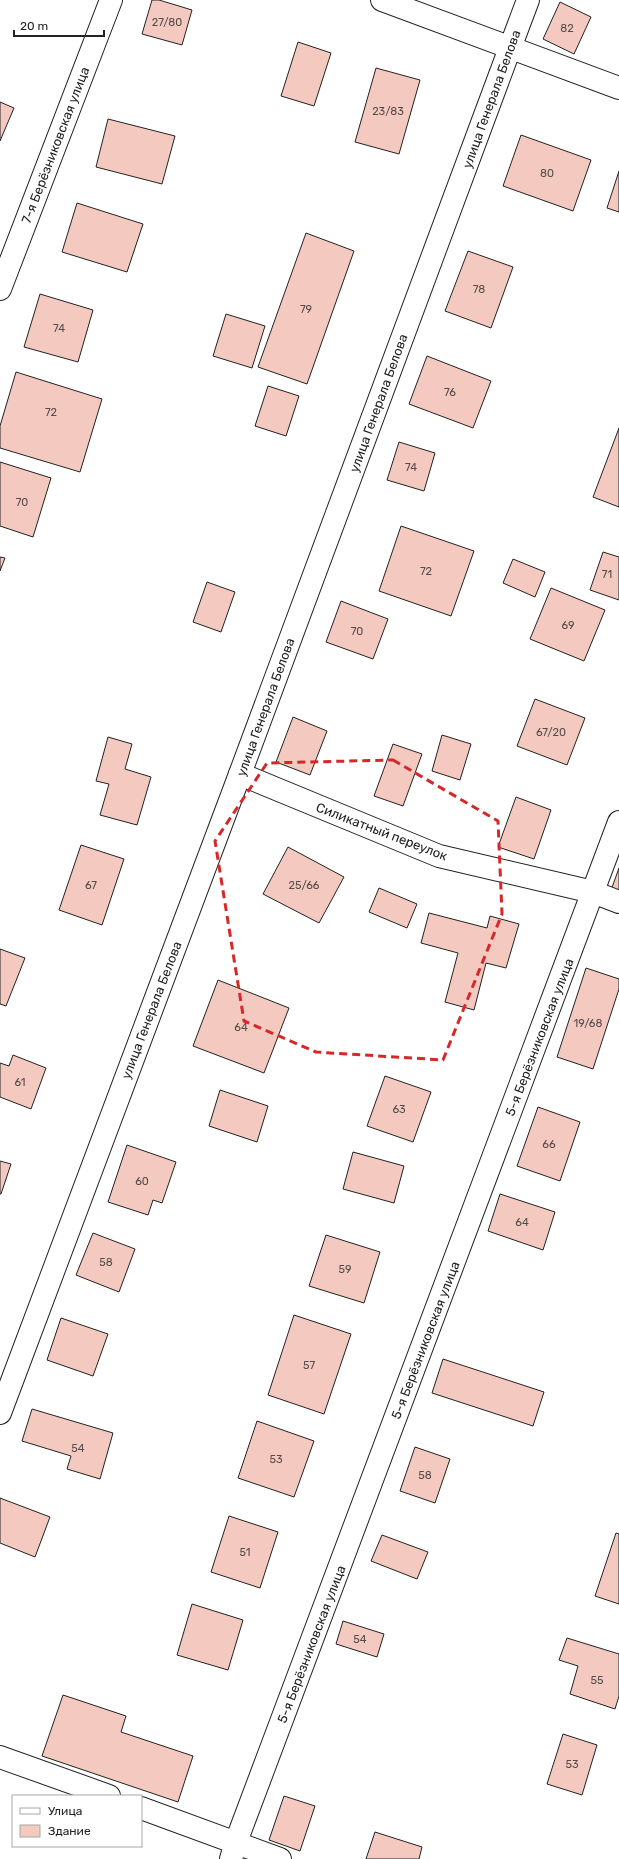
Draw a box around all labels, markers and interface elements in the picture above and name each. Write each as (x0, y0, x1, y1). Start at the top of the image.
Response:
scale bar (14, 12, 104, 38)
house number: 27/80 (152, 16, 182, 29)
text: 20 m (20, 19, 48, 33)
house number: 82 (560, 22, 574, 35)
street label: улица Генерала Белова (459, 28, 523, 170)
street label: 7-я Берёзниковская улица (19, 65, 92, 225)
house number: 23/83 (372, 105, 404, 118)
house number: 80 (540, 167, 554, 180)
house number: 78 (473, 283, 485, 296)
house number: 79 (300, 303, 312, 316)
house number: 74 (53, 322, 65, 335)
street label: улица Генерала Белова (346, 332, 410, 474)
house number: 76 (444, 386, 456, 399)
house number: 72 (45, 406, 57, 419)
house number: 74 (405, 461, 417, 474)
house number: 70 (16, 496, 28, 509)
house number: 72 (420, 565, 432, 578)
house number: 71 (602, 568, 612, 581)
house number: 69 (561, 619, 575, 632)
house number: 70 (351, 625, 363, 638)
street label: улица Генерала Белова (233, 636, 297, 778)
house number: 67/20 (536, 726, 566, 739)
street label: Силикатный переулок (314, 799, 450, 863)
house number: 67 (85, 879, 97, 892)
house number: 25/66 (289, 879, 320, 892)
street label: улица Генерала Белова (118, 939, 185, 1081)
street label: 5-я Берёзниковская улица (502, 956, 577, 1118)
house number: 19/68 (574, 1017, 603, 1030)
house number: 64 (234, 1021, 248, 1034)
house number: 61 (14, 1076, 26, 1089)
house number: 63 (392, 1103, 406, 1116)
house number: 66 (542, 1138, 556, 1151)
house number: 60 (135, 1175, 149, 1188)
house number: 64 (515, 1216, 529, 1229)
house number: 58 (99, 1256, 113, 1269)
street label: 5-я Берёзниковская улица (388, 1259, 463, 1421)
house number: 59 (338, 1263, 352, 1276)
house number: 57 (303, 1359, 315, 1372)
house number: 54 (71, 1442, 85, 1455)
house number: 53 (269, 1453, 283, 1466)
house number: 58 (418, 1469, 432, 1482)
house number: 51 (239, 1546, 251, 1559)
street label: 5-я Берёзниковская улица (274, 1563, 349, 1725)
house number: 54 (353, 1633, 367, 1646)
house number: 55 (590, 1674, 604, 1687)
house number: 53 (565, 1758, 579, 1771)
legend (12, 1795, 142, 1847)
text: Улица (48, 1804, 82, 1818)
text: Здание (48, 1824, 91, 1838)

